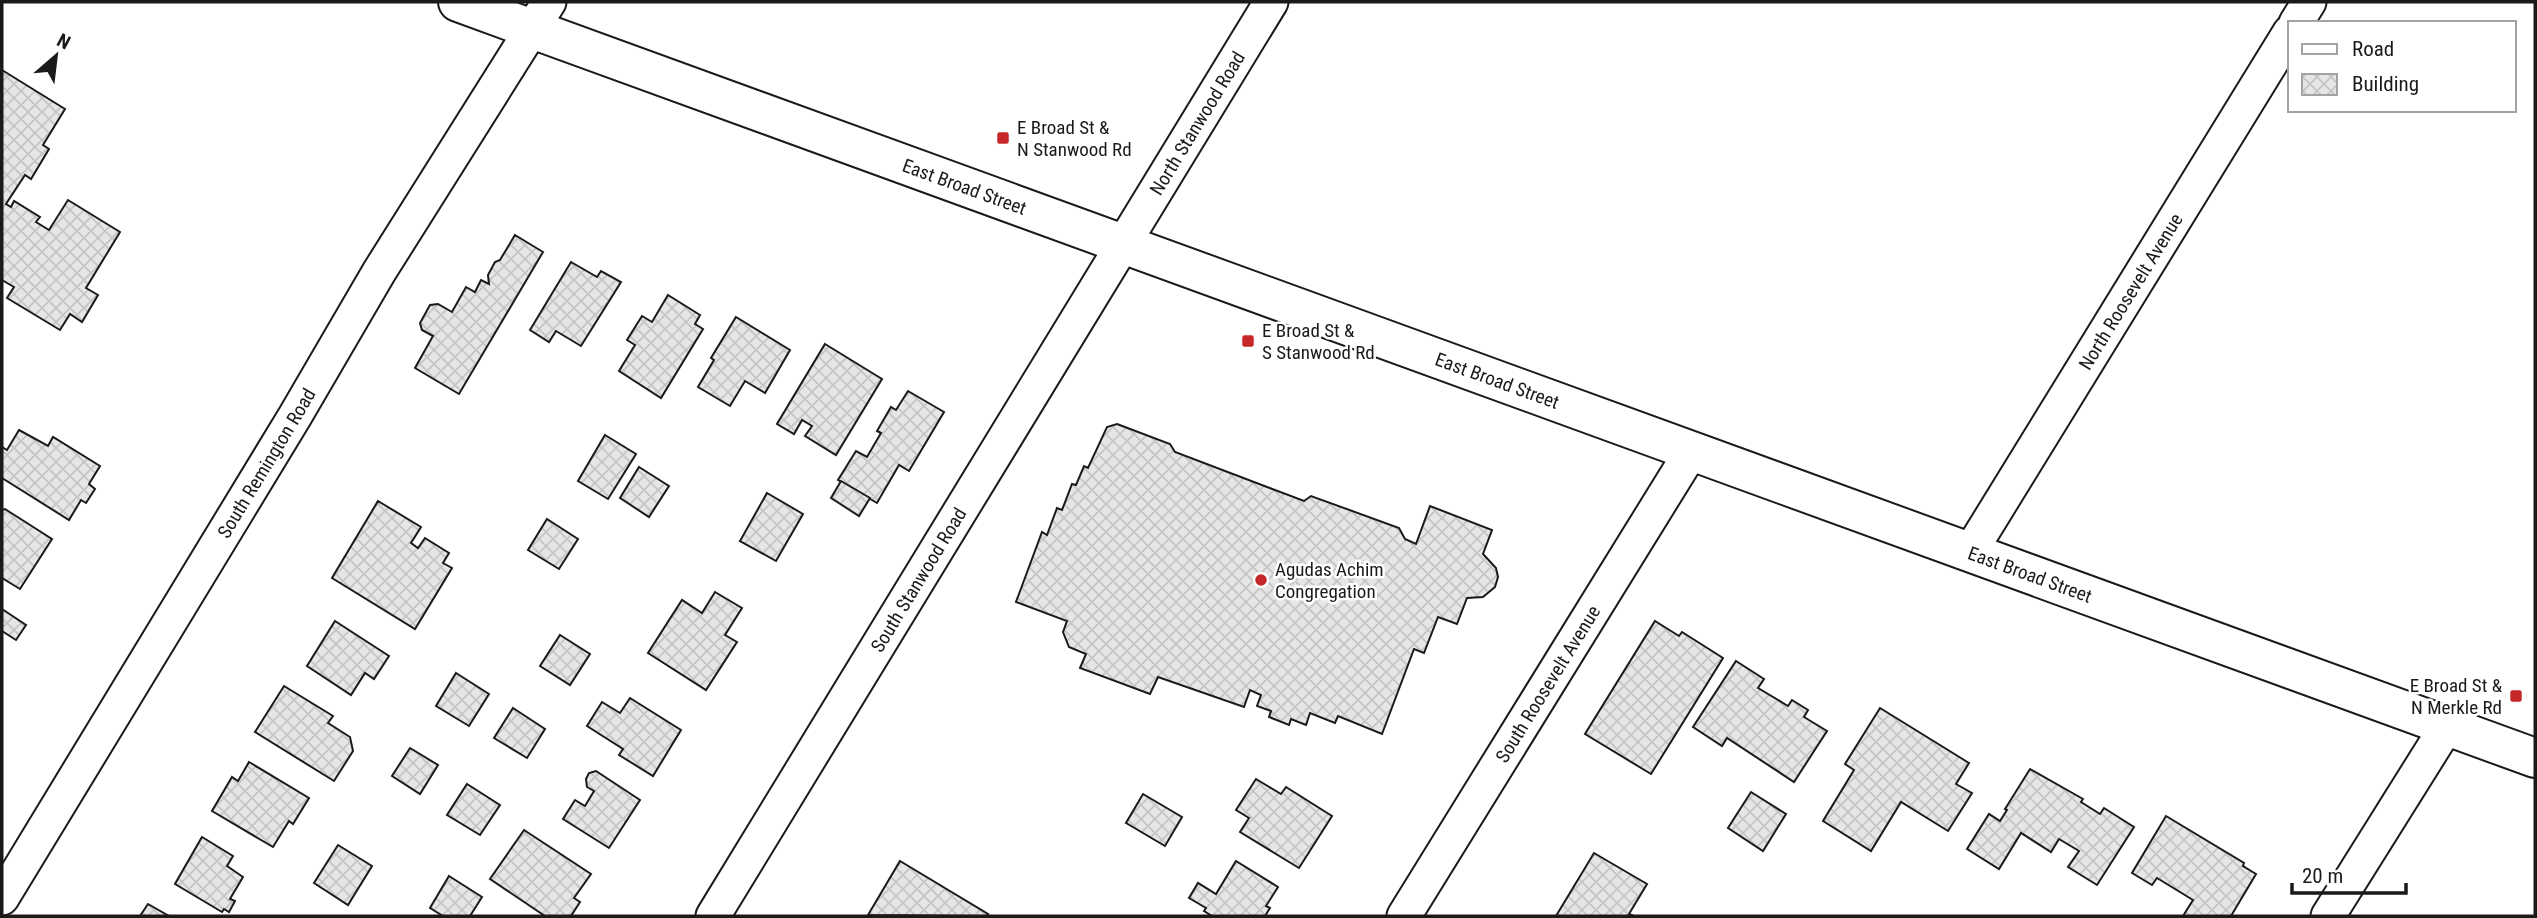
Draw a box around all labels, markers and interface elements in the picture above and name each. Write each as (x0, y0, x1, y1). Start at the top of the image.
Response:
north arrow (21, 21, 91, 91)
legend (2288, 21, 2516, 112)
text: N (53, 29, 74, 54)
text: Road (2352, 37, 2394, 61)
street label: North Stanwood Road (1145, 47, 1250, 199)
text: Building (2352, 72, 2419, 96)
place label: E Broad St & N Stanwood Rd (1017, 116, 1132, 161)
marker: E Broad St & N Stanwood Rd (995, 130, 1011, 146)
street label: East Broad Street (899, 153, 1030, 219)
street label: North Roosevelt Avenue (2074, 209, 2187, 374)
place label: E Broad St & S Stanwood Rd (1262, 319, 1375, 364)
marker: E Broad St & S Stanwood Rd (1240, 333, 1256, 349)
street label: East Broad Street (1432, 347, 1562, 413)
street label: South Remington Road (212, 384, 320, 542)
street label: South Stanwood Road (865, 503, 971, 656)
street label: East Broad Street (1965, 541, 2095, 607)
place label: Agudas Achim Congregation (1275, 558, 1384, 603)
marker: Agudas Achim Congregation (1253, 572, 1269, 588)
street label: South Roosevelt Avenue (1490, 601, 1605, 767)
place label: E Broad St & N Merkle Rd (2410, 674, 2503, 719)
marker: E Broad St & N Merkle Rd (2508, 688, 2524, 704)
scale bar (2292, 852, 2406, 896)
text: 20 m (2302, 864, 2343, 888)

